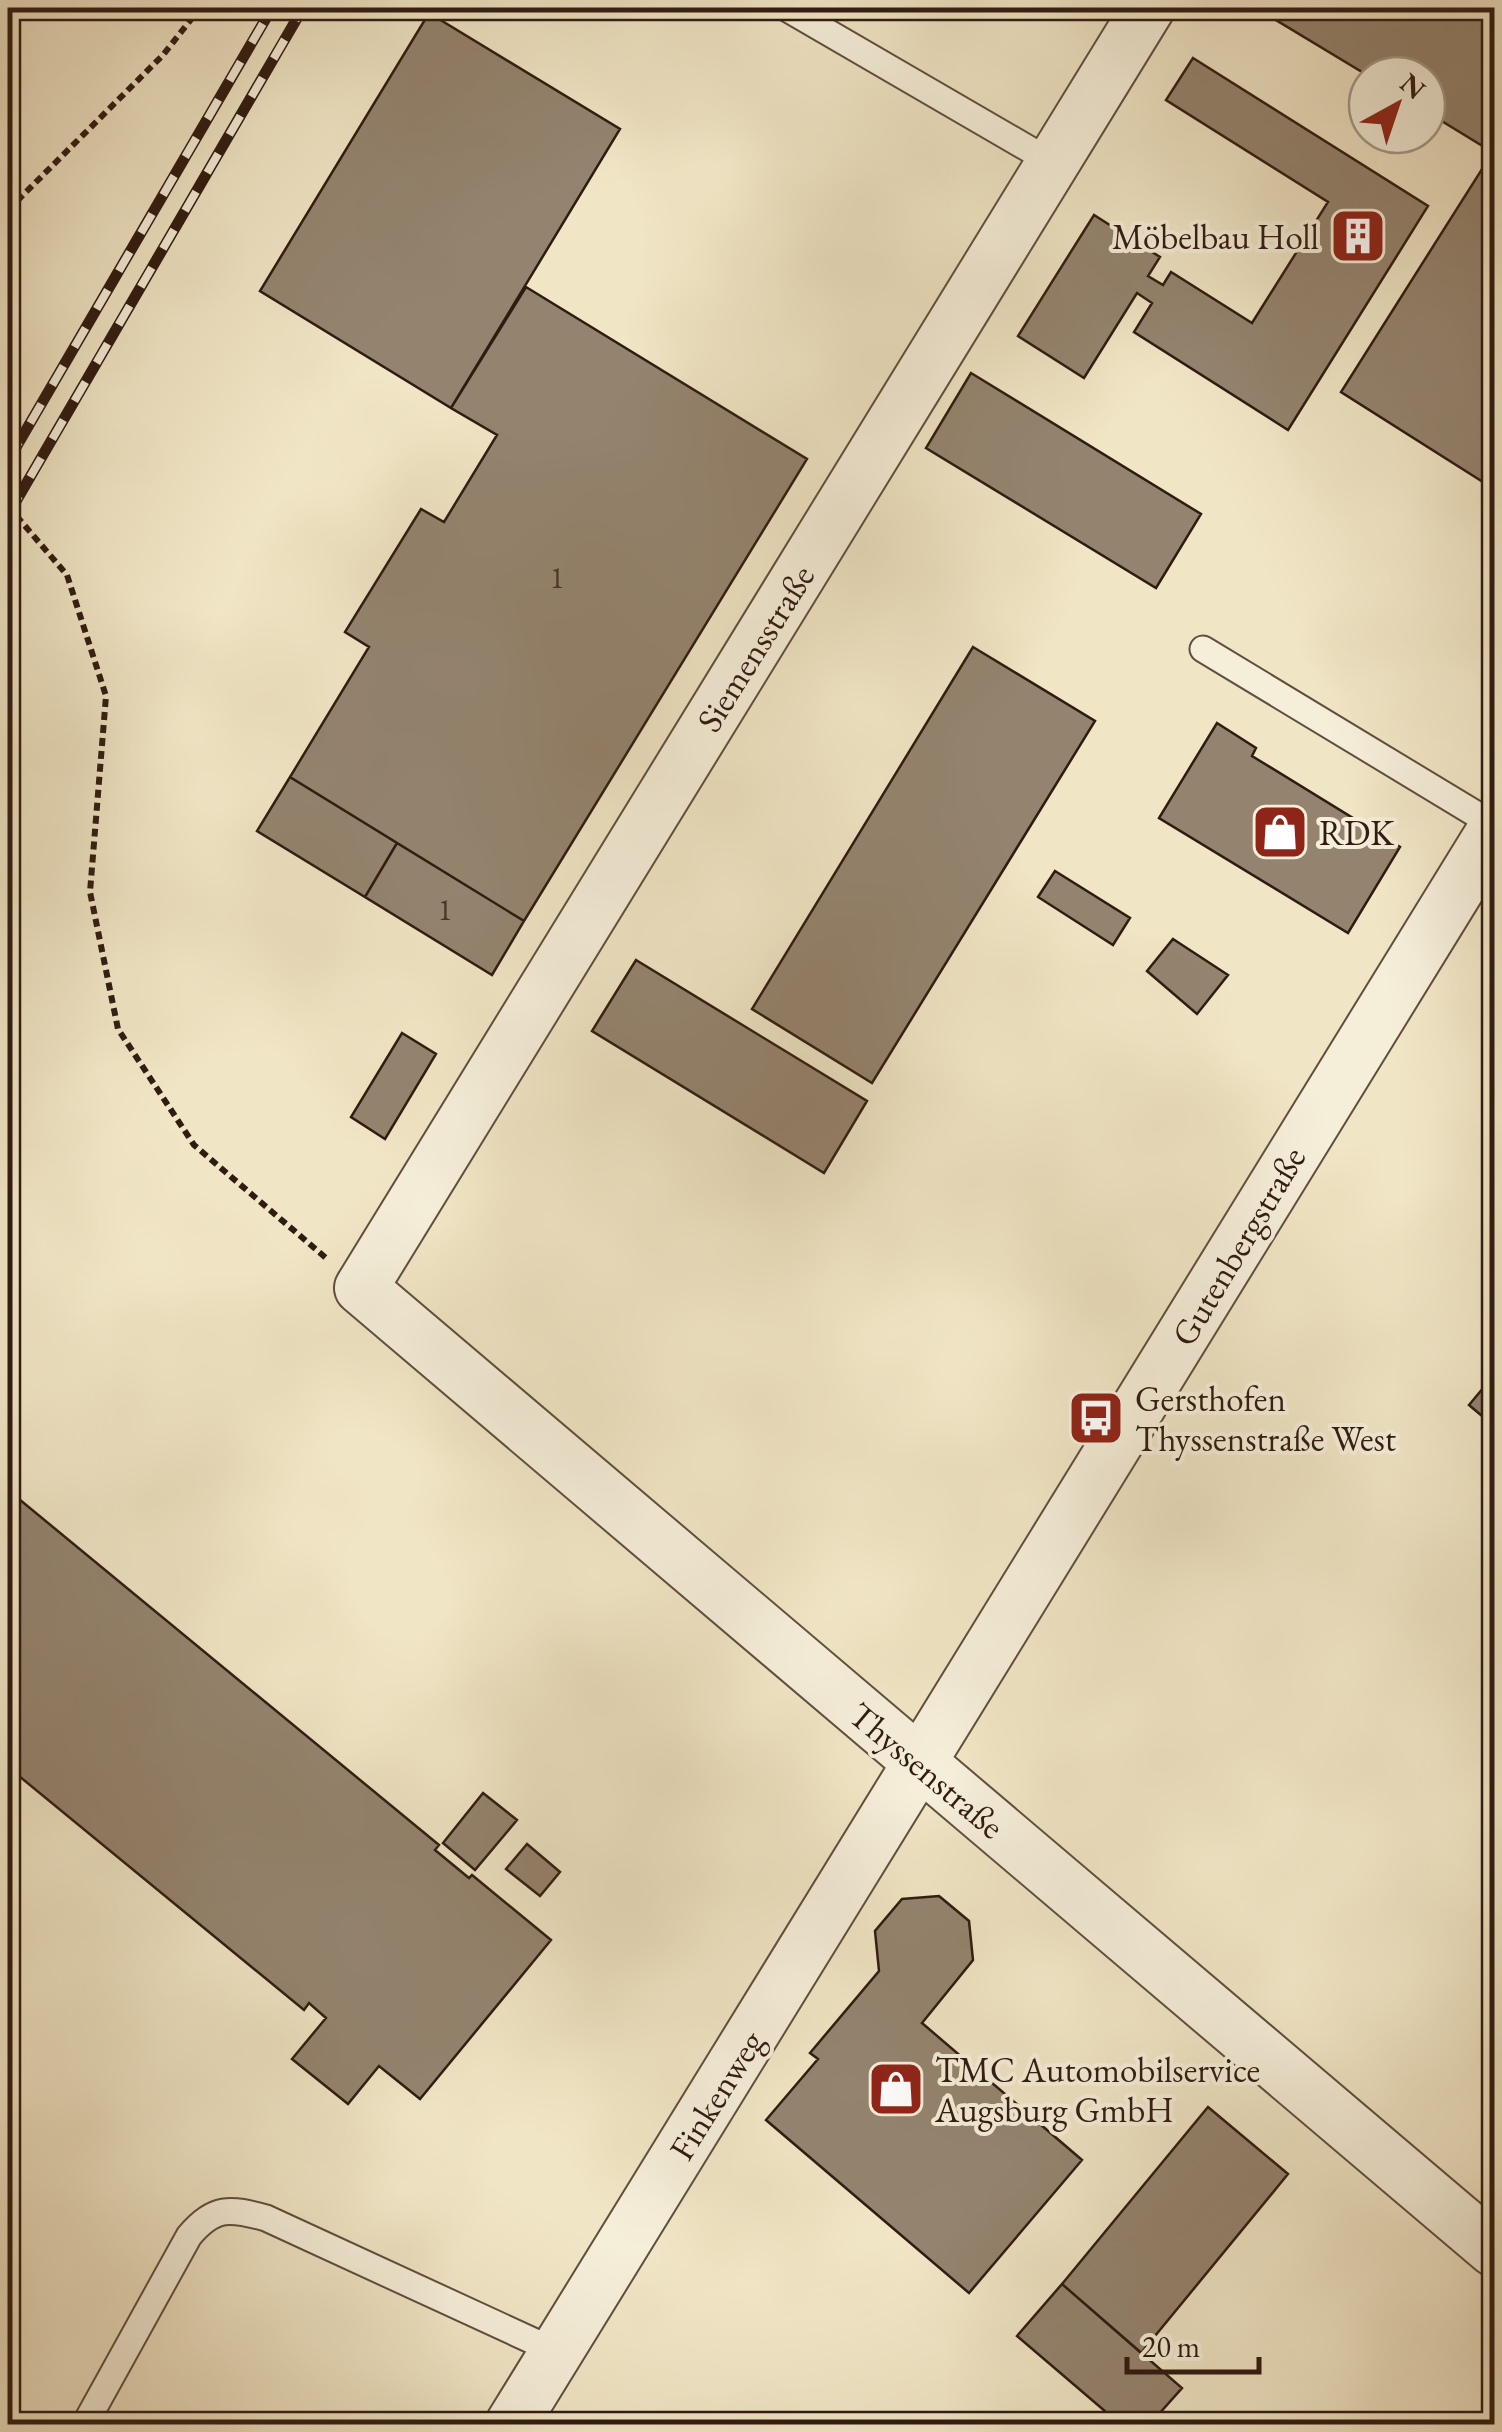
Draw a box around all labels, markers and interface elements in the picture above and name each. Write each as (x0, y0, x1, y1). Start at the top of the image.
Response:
north arrow (1347, 55, 1447, 155)
text: N (1393, 65, 1434, 107)
building icon: Möbelbau Holl (1328, 206, 1388, 266)
place label: Möbelbau Holl (1112, 214, 1319, 259)
street label: Siemensstraße (686, 556, 824, 740)
house number: 1 (550, 558, 564, 597)
shop icon: RDK (1250, 802, 1310, 862)
place label: RDK (1319, 810, 1395, 855)
house number: 1 (438, 890, 452, 929)
street label: Gutenbergstraße (1161, 1138, 1315, 1354)
place label: Gersthofen Thyssenstraße West (1135, 1376, 1396, 1461)
bus stop icon: Gersthofen Thyssenstraße West (1066, 1388, 1126, 1448)
street label: Thyssenstraße (840, 1692, 1014, 1848)
street label: Finkenweg (659, 2021, 774, 2168)
place label: TMC Automobilservice Augsburg GmbH (934, 2047, 1260, 2132)
shop icon: TMC Automobilservice Augsburg GmbH (866, 2059, 926, 2119)
scale bar (1127, 2312, 1260, 2374)
text: 20 m (1142, 2327, 1200, 2366)

